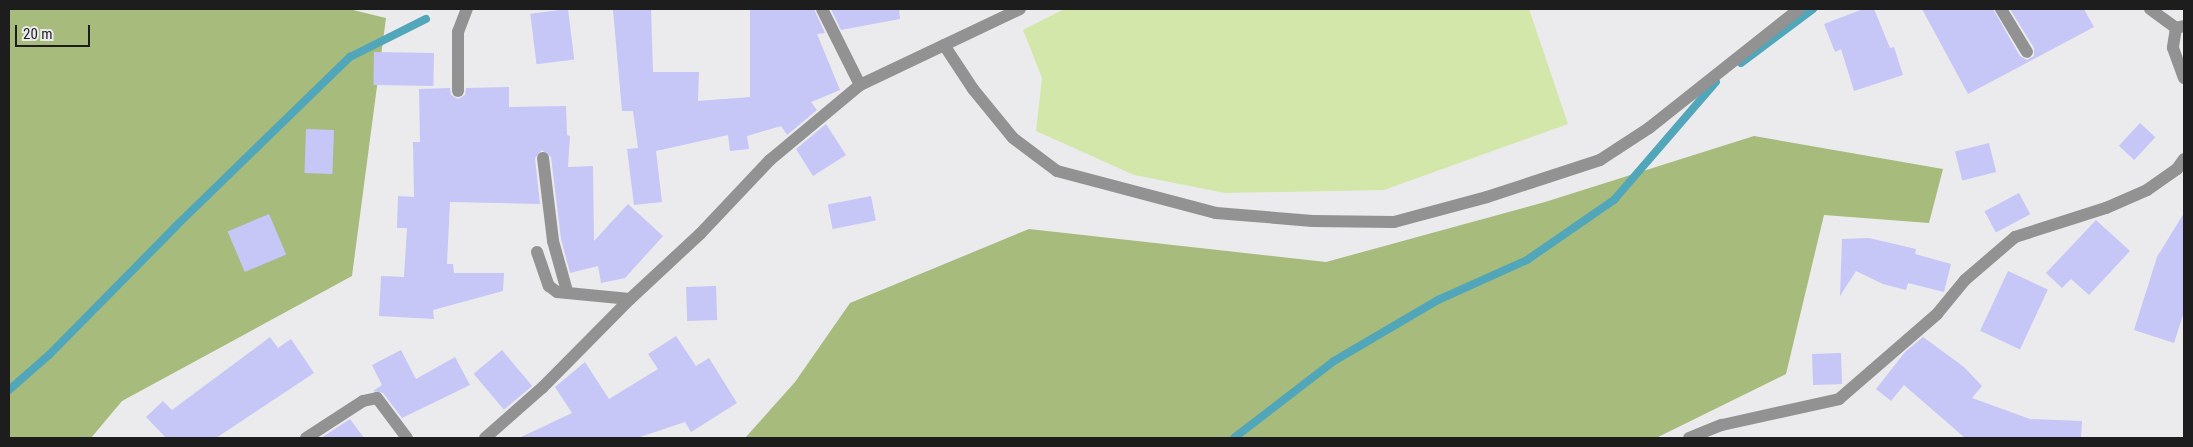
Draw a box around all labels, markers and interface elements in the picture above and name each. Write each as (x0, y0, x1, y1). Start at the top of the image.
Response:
scale bar (18, 15, 92, 47)
text: 20 m (23, 25, 53, 43)

